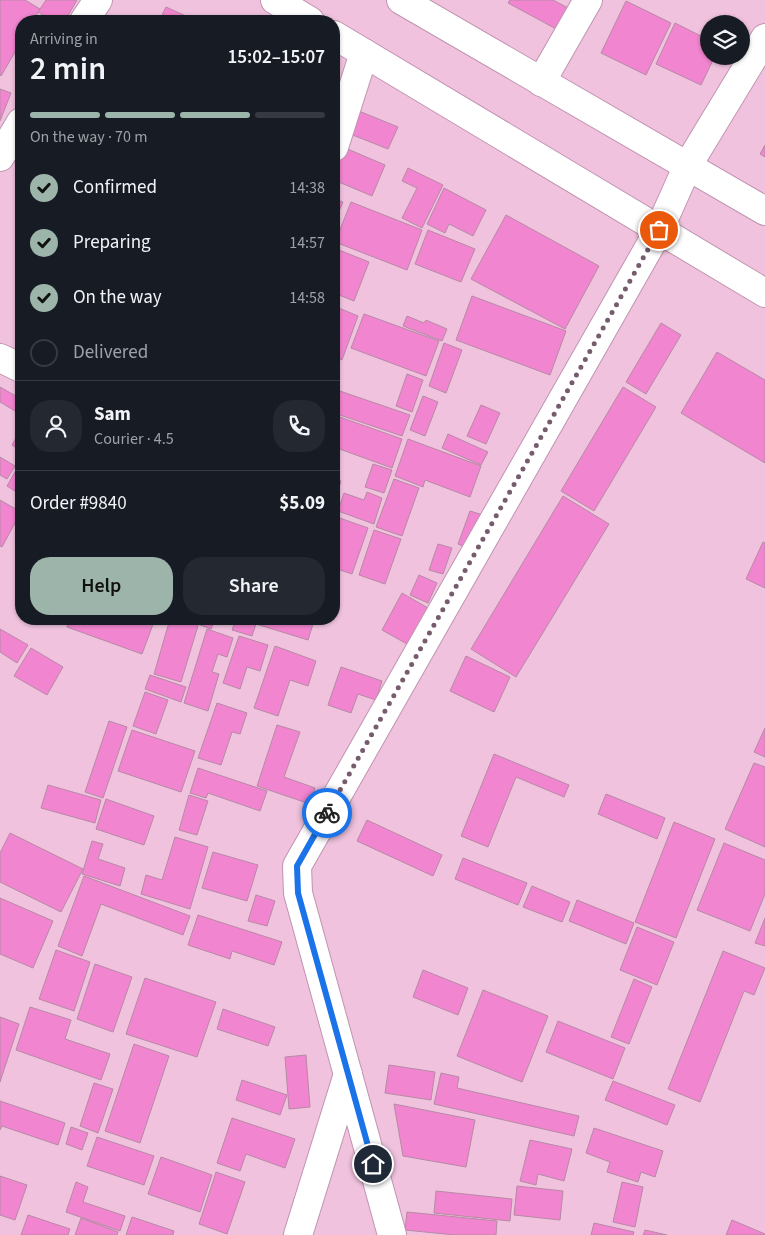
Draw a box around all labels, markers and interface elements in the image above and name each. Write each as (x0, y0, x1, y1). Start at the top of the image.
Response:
map controls (700, 15, 750, 65)
button: layers (700, 15, 750, 65)
text: Arriving in (30, 28, 98, 50)
text: 15:02–15:07 (227, 44, 325, 71)
text: 2 min (30, 46, 106, 92)
text: On the way · 70 m (30, 126, 147, 148)
icon: check (30, 174, 58, 202)
text: Confirmed (73, 174, 157, 201)
text: 14:38 (289, 177, 325, 199)
pin (638, 209, 680, 251)
icon: bag (645, 216, 673, 244)
icon: check (30, 229, 58, 257)
text: Preparing (73, 229, 151, 256)
text: 14:57 (289, 232, 325, 254)
icon: check (30, 284, 58, 312)
text: On the way (73, 284, 162, 311)
text: 14:58 (289, 287, 325, 309)
text: Delivered (73, 339, 148, 366)
button: person (30, 400, 82, 452)
button: phone (273, 400, 325, 452)
text: Sam (94, 401, 131, 428)
text: Courier · 4.5 (94, 428, 174, 450)
text: Order #9840 (30, 490, 127, 517)
text: $5.09 (279, 490, 325, 517)
button: Help (30, 557, 173, 615)
button: Share (183, 557, 325, 615)
courier (302, 788, 352, 838)
icon: bike (313, 799, 341, 827)
pin (352, 1143, 394, 1185)
icon: home (359, 1150, 387, 1178)

